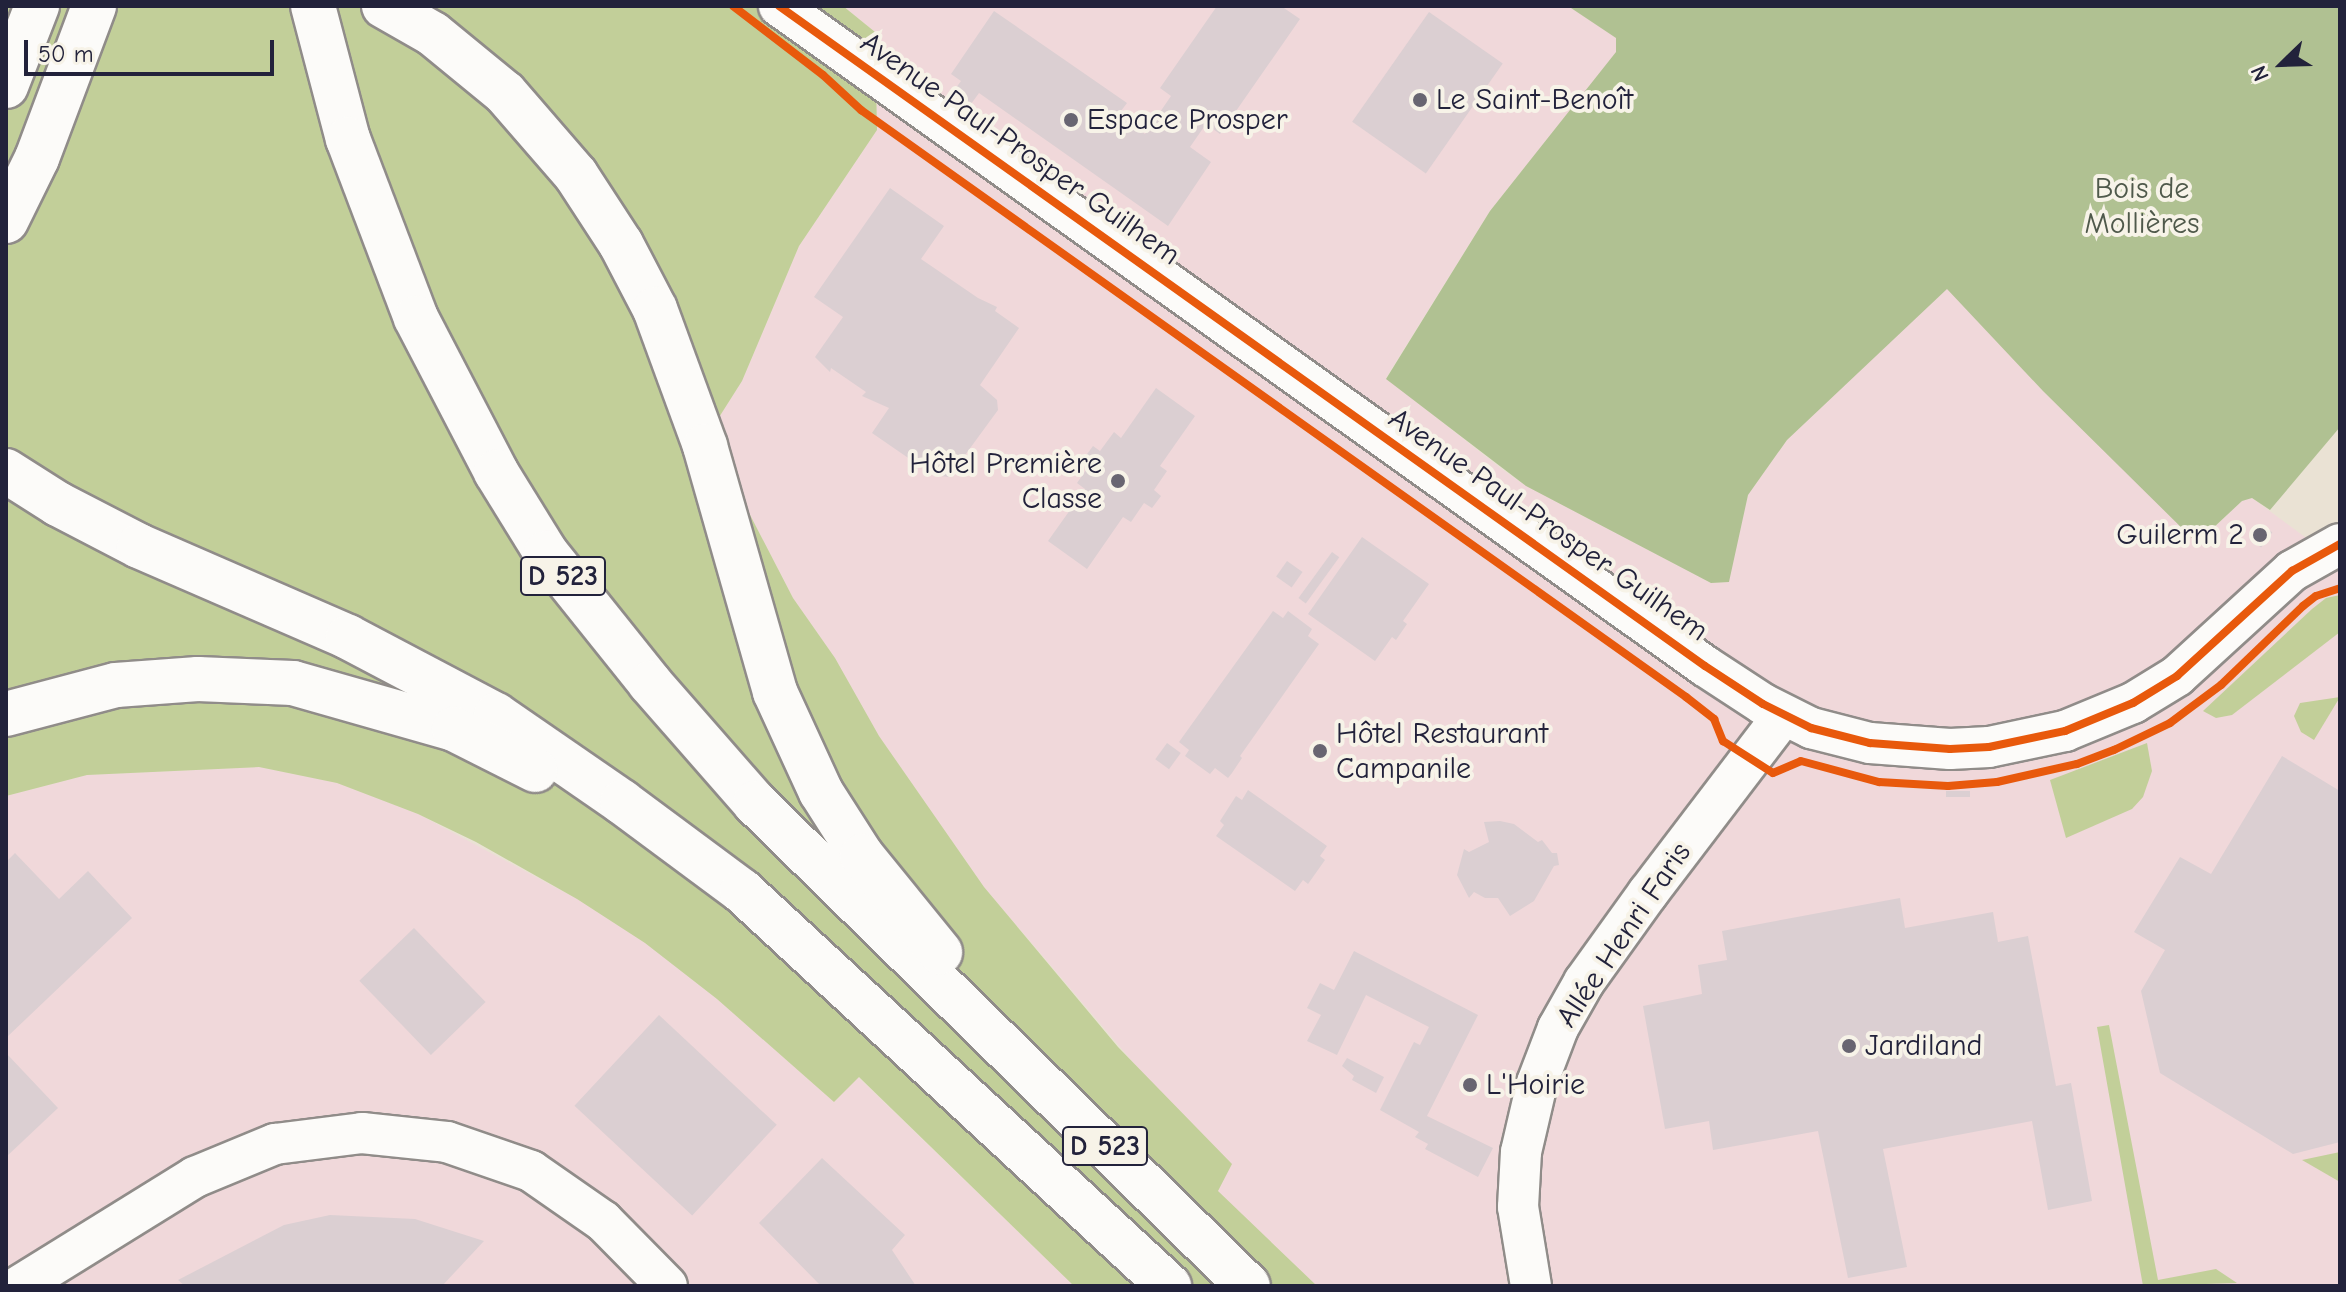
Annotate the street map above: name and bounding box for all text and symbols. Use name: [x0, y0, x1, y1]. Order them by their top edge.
scale bar: [28, 24, 278, 74]
north arrow: [2242, 24, 2322, 104]
street label: Avenue Paul-Prosper Guilhem: [853, 25, 1187, 273]
text: 50 m: [38, 40, 94, 68]
text: N: [2245, 62, 2275, 85]
place label: Le Saint-Benoît: [1436, 82, 1633, 118]
marker: Le Saint-Benoît: [1411, 91, 1429, 109]
place label: Espace Prosper: [1087, 102, 1288, 138]
marker: Espace Prosper: [1062, 111, 1080, 129]
park label: Bois de Mollières: [2085, 171, 2199, 242]
street label: Avenue Paul-Prosper Guilhem: [1381, 401, 1715, 649]
place label: Hôtel Première Classe: [909, 446, 1102, 516]
marker: Hôtel Première Classe: [1109, 472, 1127, 490]
place label: Guilerm 2: [2116, 517, 2244, 553]
marker: Guilerm 2: [2251, 526, 2269, 544]
road number: D 523: [519, 552, 607, 600]
place label: Hôtel Restaurant Campanile: [1336, 716, 1548, 786]
marker: Hôtel Restaurant Campanile: [1311, 742, 1329, 760]
street label: Allée Henri Faris: [1549, 836, 1699, 1034]
place label: Jardiland: [1865, 1028, 1982, 1064]
marker: Jardiland: [1840, 1037, 1858, 1055]
place label: L'Hoirie: [1486, 1067, 1585, 1103]
marker: L'Hoirie: [1461, 1076, 1479, 1094]
road number: D 523: [1061, 1122, 1149, 1170]

